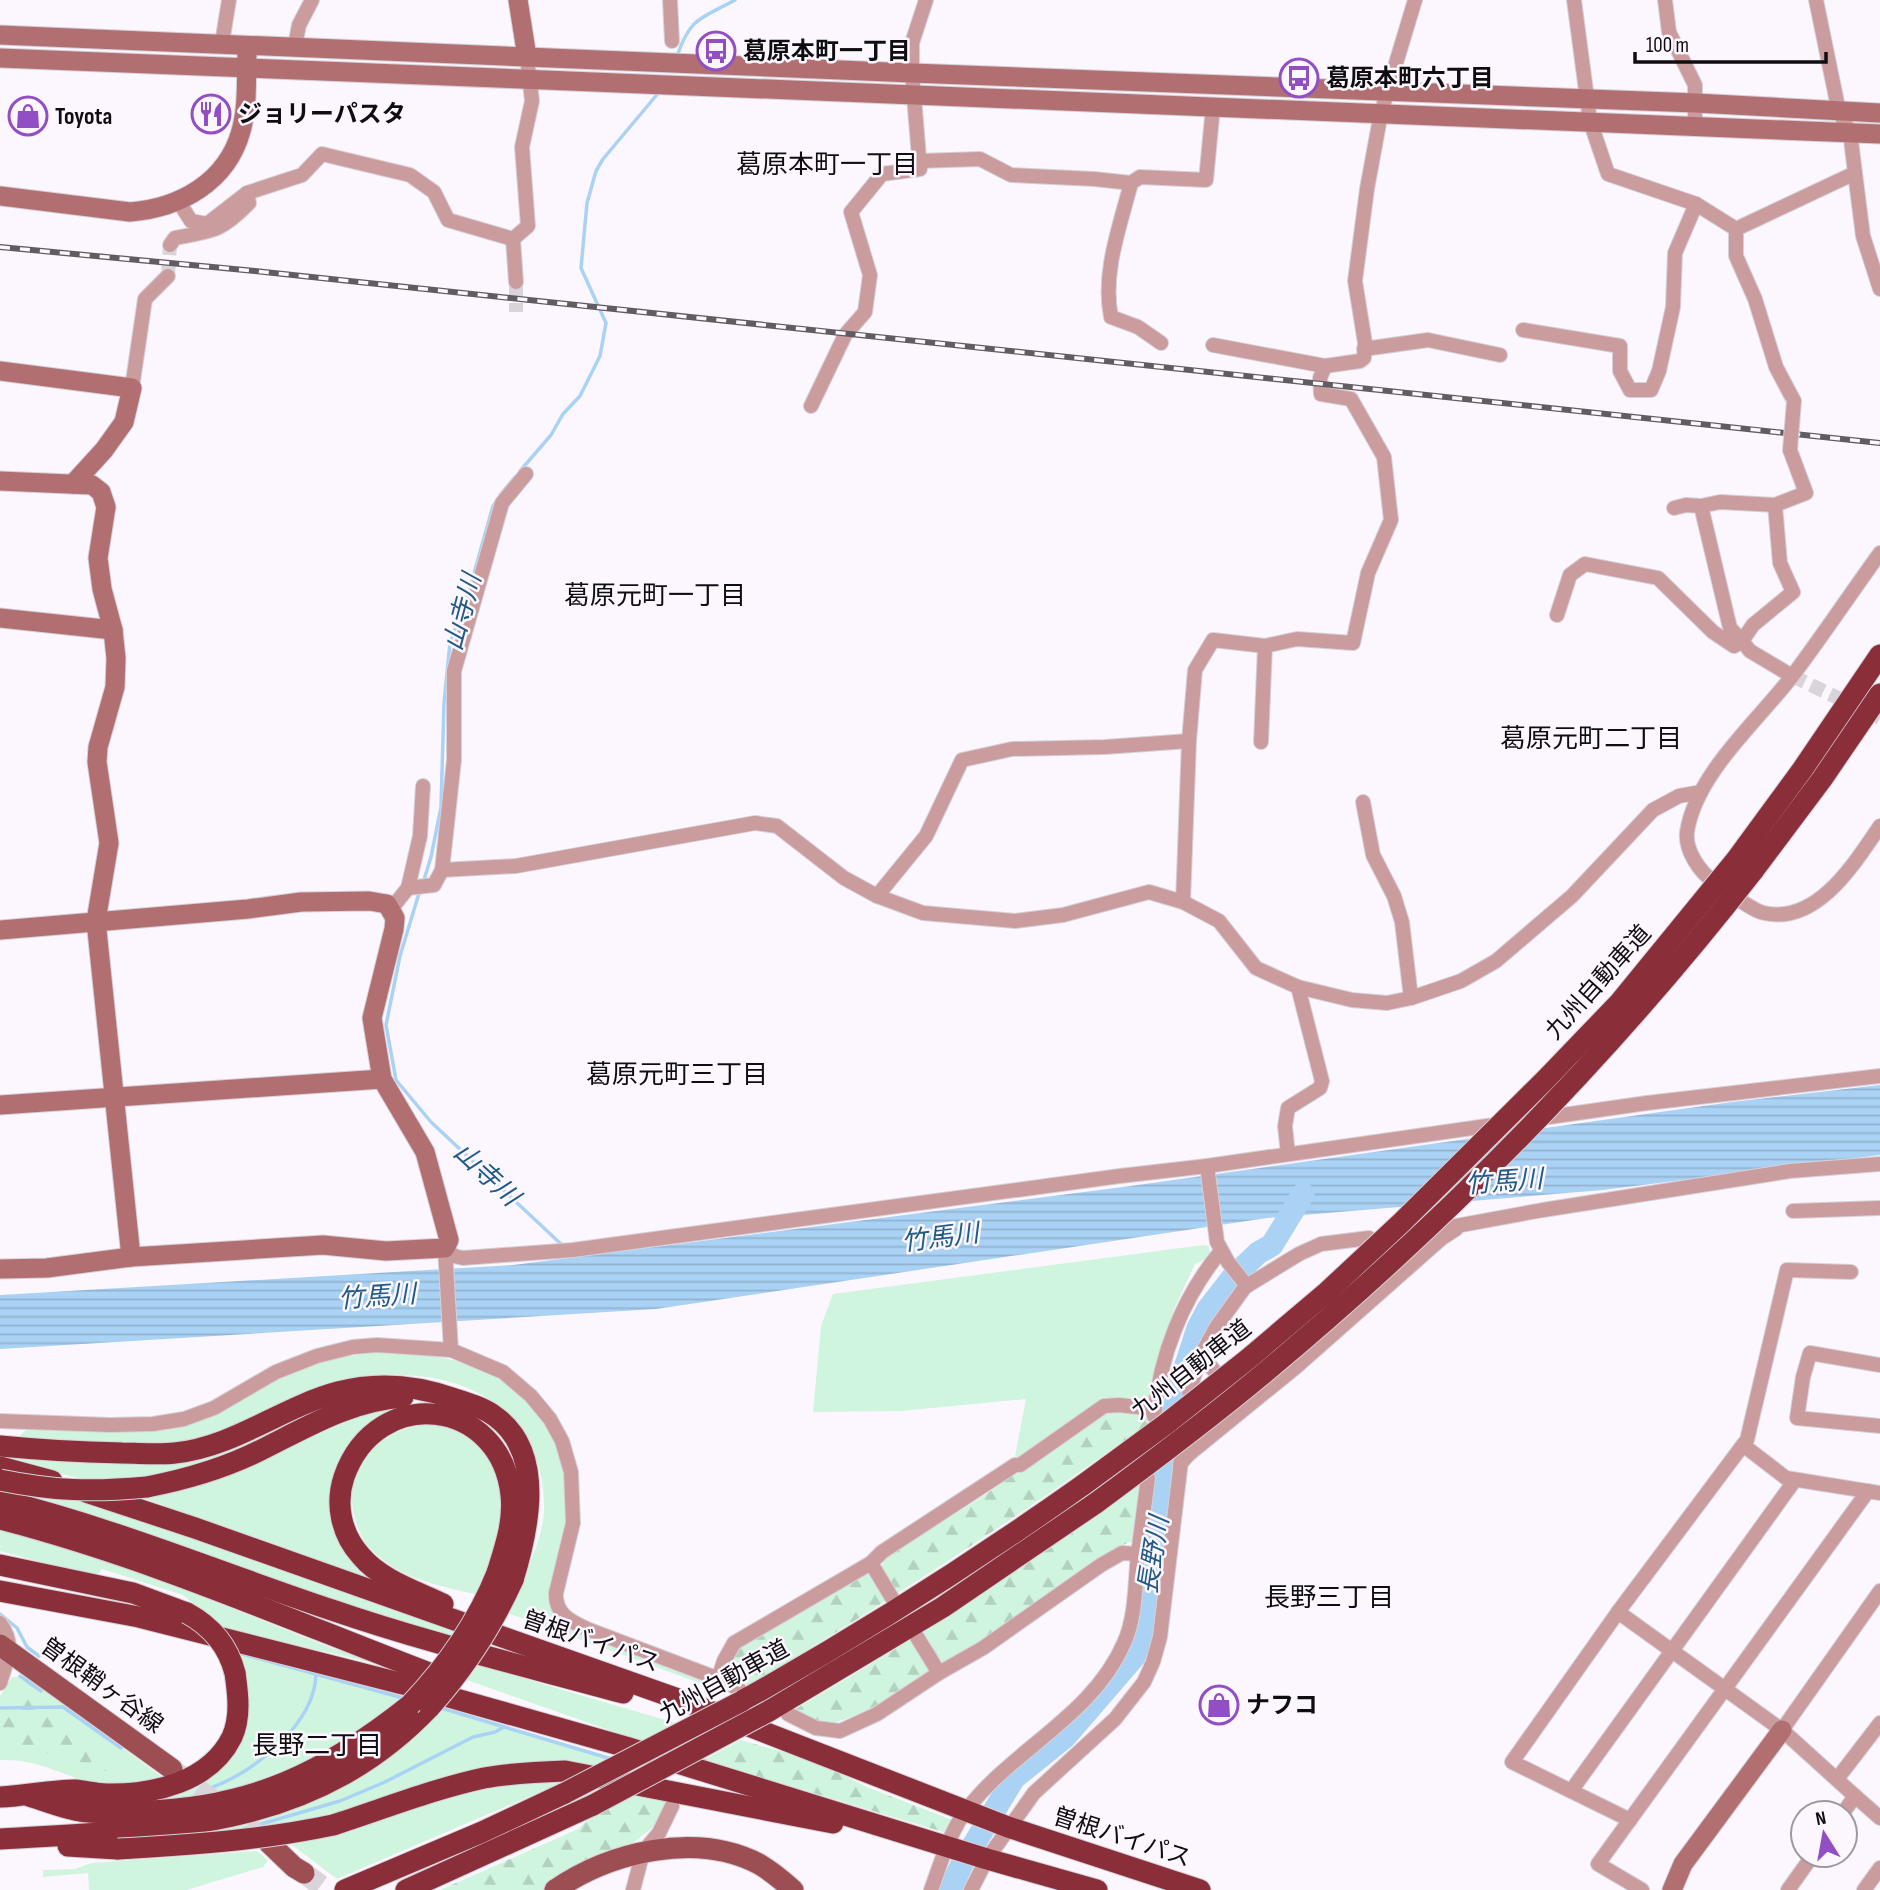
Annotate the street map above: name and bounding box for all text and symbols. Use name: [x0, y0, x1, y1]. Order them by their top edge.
scale bar: [1635, 21, 1826, 65]
bus stop icon: 葛原本町一丁目: [695, 30, 737, 72]
text: 100 m: [1646, 33, 1689, 58]
place label: 葛原本町一丁目: [743, 37, 911, 66]
bus stop icon: 葛原本町六丁目: [1278, 57, 1320, 99]
place label: 葛原本町六丁目: [1326, 64, 1494, 93]
restaurant icon: ジョリーパスタ: [190, 93, 232, 135]
shop icon: Toyota: [7, 95, 49, 137]
place label: ジョリーパスタ: [238, 100, 406, 129]
place label: Toyota: [55, 102, 112, 131]
district label: 葛原本町一丁目: [736, 150, 918, 181]
water label: 山寺川: [438, 568, 489, 654]
district label: 葛原元町一丁目: [564, 581, 746, 612]
district label: 葛原元町二丁目: [1500, 724, 1682, 755]
street label: 九州自動車道: [1539, 919, 1657, 1046]
district label: 葛原元町三丁目: [586, 1060, 768, 1091]
water label: 山寺川: [447, 1137, 527, 1215]
water label: 竹馬川: [1464, 1164, 1547, 1201]
water label: 竹馬川: [900, 1218, 984, 1259]
water label: 竹馬川: [337, 1279, 420, 1316]
street label: 九州自動車道: [1126, 1314, 1257, 1425]
water label: 長野川: [1133, 1511, 1176, 1596]
district label: 長野三丁目: [1264, 1583, 1394, 1614]
street label: 曽根バイパス: [518, 1604, 663, 1679]
street label: 曽根鞘ヶ谷線: [35, 1631, 168, 1739]
street label: 九州自動車道: [654, 1634, 794, 1729]
shop icon: ナフコ: [1198, 1684, 1240, 1726]
place label: ナフコ: [1246, 1691, 1318, 1720]
district label: 長野二丁目: [252, 1731, 382, 1762]
north arrow: [1789, 1799, 1859, 1869]
street label: 曽根バイパス: [1049, 1802, 1195, 1873]
text: N: [1814, 1807, 1828, 1831]

